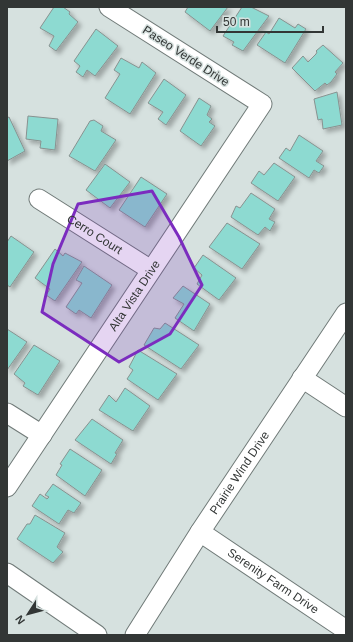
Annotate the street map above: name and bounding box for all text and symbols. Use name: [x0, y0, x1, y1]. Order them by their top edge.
scale bar: [217, 8, 323, 34]
text: 50 m: [223, 15, 250, 29]
street label: Paseo Verde Drive: [140, 23, 232, 89]
street label: Cerro Court: [64, 212, 126, 257]
street label: Alta Vista Drive: [106, 257, 163, 334]
street label: Prairie Wind Drive: [207, 428, 272, 517]
street label: Serenity Farm Drive: [225, 545, 322, 617]
north arrow: [8, 594, 48, 634]
text: N: [13, 613, 27, 627]

